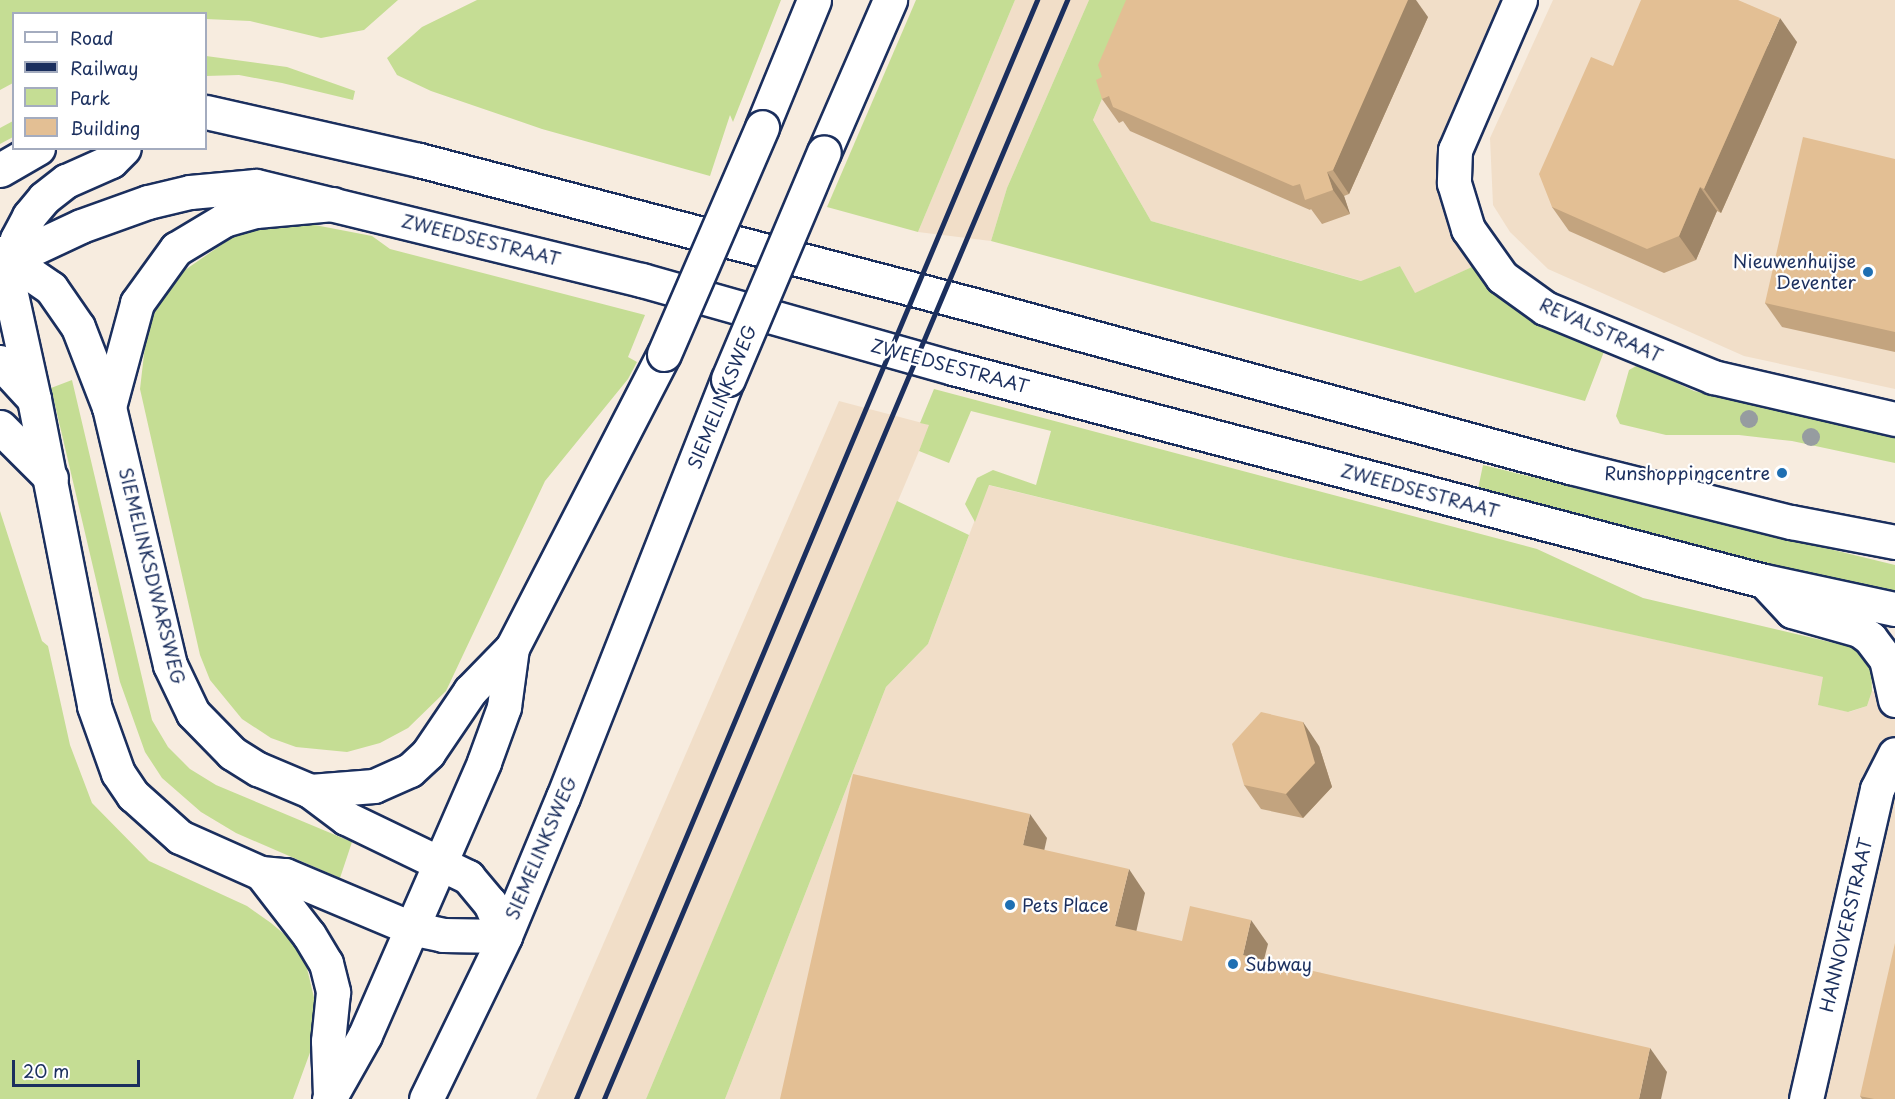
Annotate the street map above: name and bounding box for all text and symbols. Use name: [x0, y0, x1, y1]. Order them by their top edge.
legend: [12, 12, 207, 150]
text: Road: [70, 24, 114, 51]
text: Railway: [70, 54, 138, 81]
text: Park: [70, 84, 110, 111]
text: Building: [70, 114, 140, 141]
street label: ZWEEDSESTRAAT: [399, 210, 563, 270]
place label: Nieuwenhuijse Deventer: [1733, 251, 1856, 294]
marker: Nieuwenhuijse Deventer: [1861, 265, 1875, 279]
street label: REVALSTRAAT: [1536, 293, 1666, 367]
street label: SIEMELINKSWEG: [683, 322, 761, 472]
street label: ZWEEDSESTRAAT: [869, 335, 1031, 397]
street label: ZWEEDSESTRAAT: [1339, 460, 1501, 522]
place label: Runshoppingcentre: [1604, 462, 1770, 484]
street label: SIEMELINKSDWARSWEG: [115, 466, 189, 686]
marker: Runshoppingcentre: [1775, 466, 1789, 480]
street label: SIEMELINKSWEG: [501, 773, 581, 923]
street label: HANNOVERSTRAAT: [1815, 836, 1877, 1014]
place label: Pets Place: [1022, 894, 1110, 916]
marker: Pets Place: [1003, 898, 1017, 912]
place label: Subway: [1245, 953, 1312, 975]
marker: Subway: [1226, 957, 1240, 971]
scale bar: [15, 1048, 142, 1086]
text: 20 m: [23, 1057, 69, 1084]

